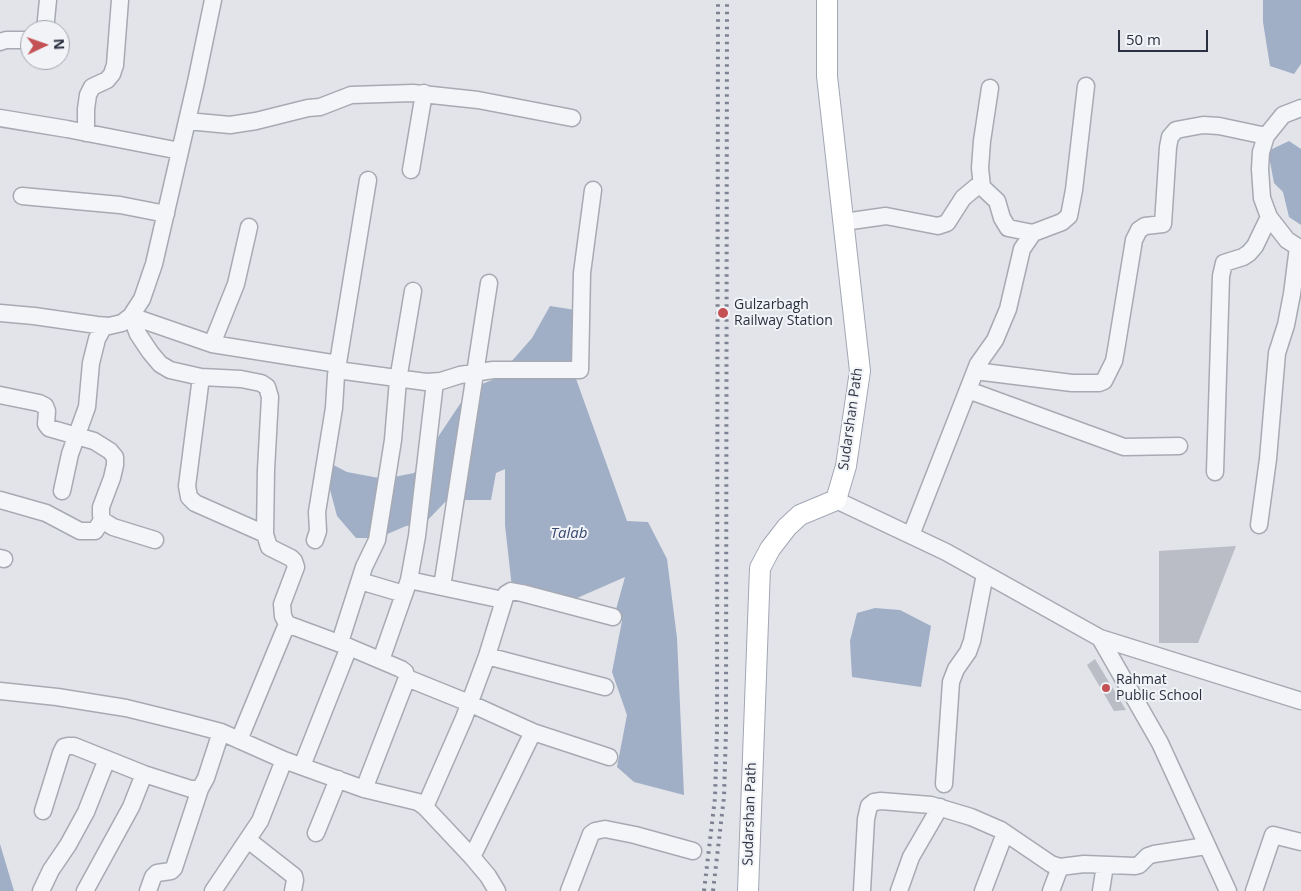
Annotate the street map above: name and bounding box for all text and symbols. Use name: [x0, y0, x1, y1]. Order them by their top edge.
north arrow: [20, 20, 70, 70]
scale bar: [1121, 20, 1211, 52]
text: 50 m: [1126, 29, 1161, 49]
text: N: [50, 38, 69, 50]
place label: Gulzarbagh Railway Station: [734, 297, 833, 330]
marker: Gulzarbagh Railway Station: [716, 306, 730, 320]
street label: Sudarshan Path: [835, 367, 867, 471]
water label: Talab: [551, 525, 587, 543]
place label: Rahmat Public School: [1116, 672, 1202, 704]
marker: Rahmat Public School: [1100, 682, 1112, 694]
street label: Sudarshan Path: [740, 762, 760, 866]

